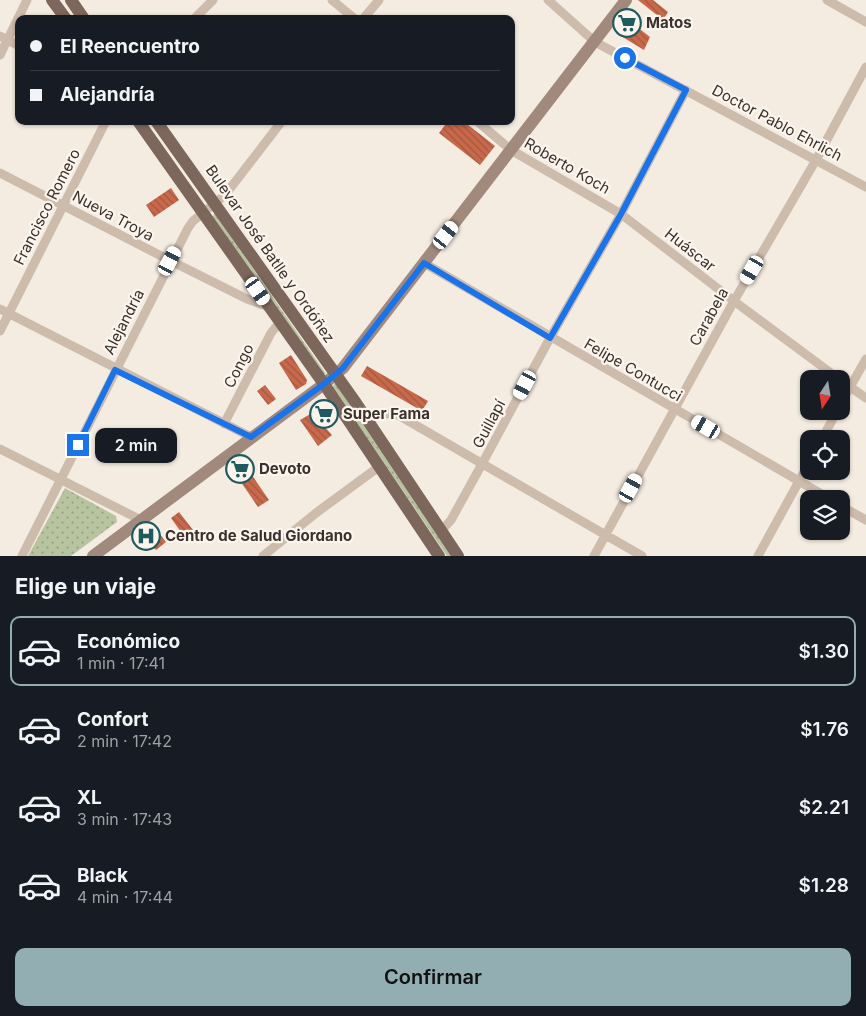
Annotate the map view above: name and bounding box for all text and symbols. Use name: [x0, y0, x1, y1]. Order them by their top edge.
supermarket icon: Matos: [612, 8, 642, 38]
place label: Matos: [646, 13, 692, 32]
text: El Reencuentro: [60, 35, 200, 58]
route start: [614, 47, 636, 69]
street label: Doctor Pablo Ehrlich: [709, 80, 845, 165]
text: Alejandría: [60, 83, 155, 106]
street label: Roberto Koch: [521, 133, 614, 198]
street label: Francisco Romero: [9, 145, 84, 268]
street label: Bulevar José Batlle y Ordóñez: [202, 161, 339, 346]
street label: Nueva Troya: [69, 186, 157, 245]
car: [430, 219, 461, 251]
street label: Huáscar: [661, 224, 720, 276]
car: [156, 244, 183, 278]
car: [738, 253, 765, 287]
car: [243, 274, 272, 308]
street label: Carabela: [685, 284, 732, 349]
street label: Alejandría: [99, 286, 148, 358]
street label: Felipe Contucci: [581, 334, 686, 405]
street label: Congo: [219, 341, 258, 391]
car: [511, 368, 538, 402]
north arrow: [800, 370, 850, 420]
map controls: [800, 370, 850, 540]
street label: Guillapí: [468, 396, 509, 451]
supermarket icon: Super Fama: [309, 399, 339, 429]
place label: Super Fama: [343, 404, 430, 423]
car: [689, 413, 722, 441]
callout: 2 min: [96, 428, 178, 462]
button: locate: [800, 430, 850, 480]
route end: [67, 434, 89, 456]
text: 2 min: [115, 435, 157, 455]
supermarket icon: Devoto: [225, 454, 255, 484]
place label: Devoto: [259, 459, 311, 478]
car: [617, 471, 644, 505]
button: layers: [800, 490, 850, 540]
hospital icon: Centro de Salud Giordano: [131, 521, 161, 551]
place label: Centro de Salud Giordano: [165, 526, 352, 545]
text: Elige un viaje: [15, 573, 156, 599]
icon: car: [17, 629, 62, 674]
text: Económico: [77, 630, 180, 653]
text: $1.30: [798, 640, 849, 663]
text: 1 min · 17:41: [77, 653, 165, 673]
icon: car: [17, 707, 62, 752]
text: Confort: [77, 708, 148, 731]
text: $1.76: [800, 718, 849, 741]
text: 2 min · 17:42: [77, 731, 172, 751]
icon: car: [17, 785, 62, 830]
text: XL: [77, 786, 102, 809]
text: $2.21: [799, 796, 849, 819]
text: 3 min · 17:43: [77, 809, 172, 829]
icon: car: [17, 863, 62, 908]
text: Black: [77, 864, 128, 887]
text: $1.28: [799, 874, 849, 897]
text: 4 min · 17:44: [77, 887, 173, 907]
button: Confirmar: [15, 948, 851, 1006]

